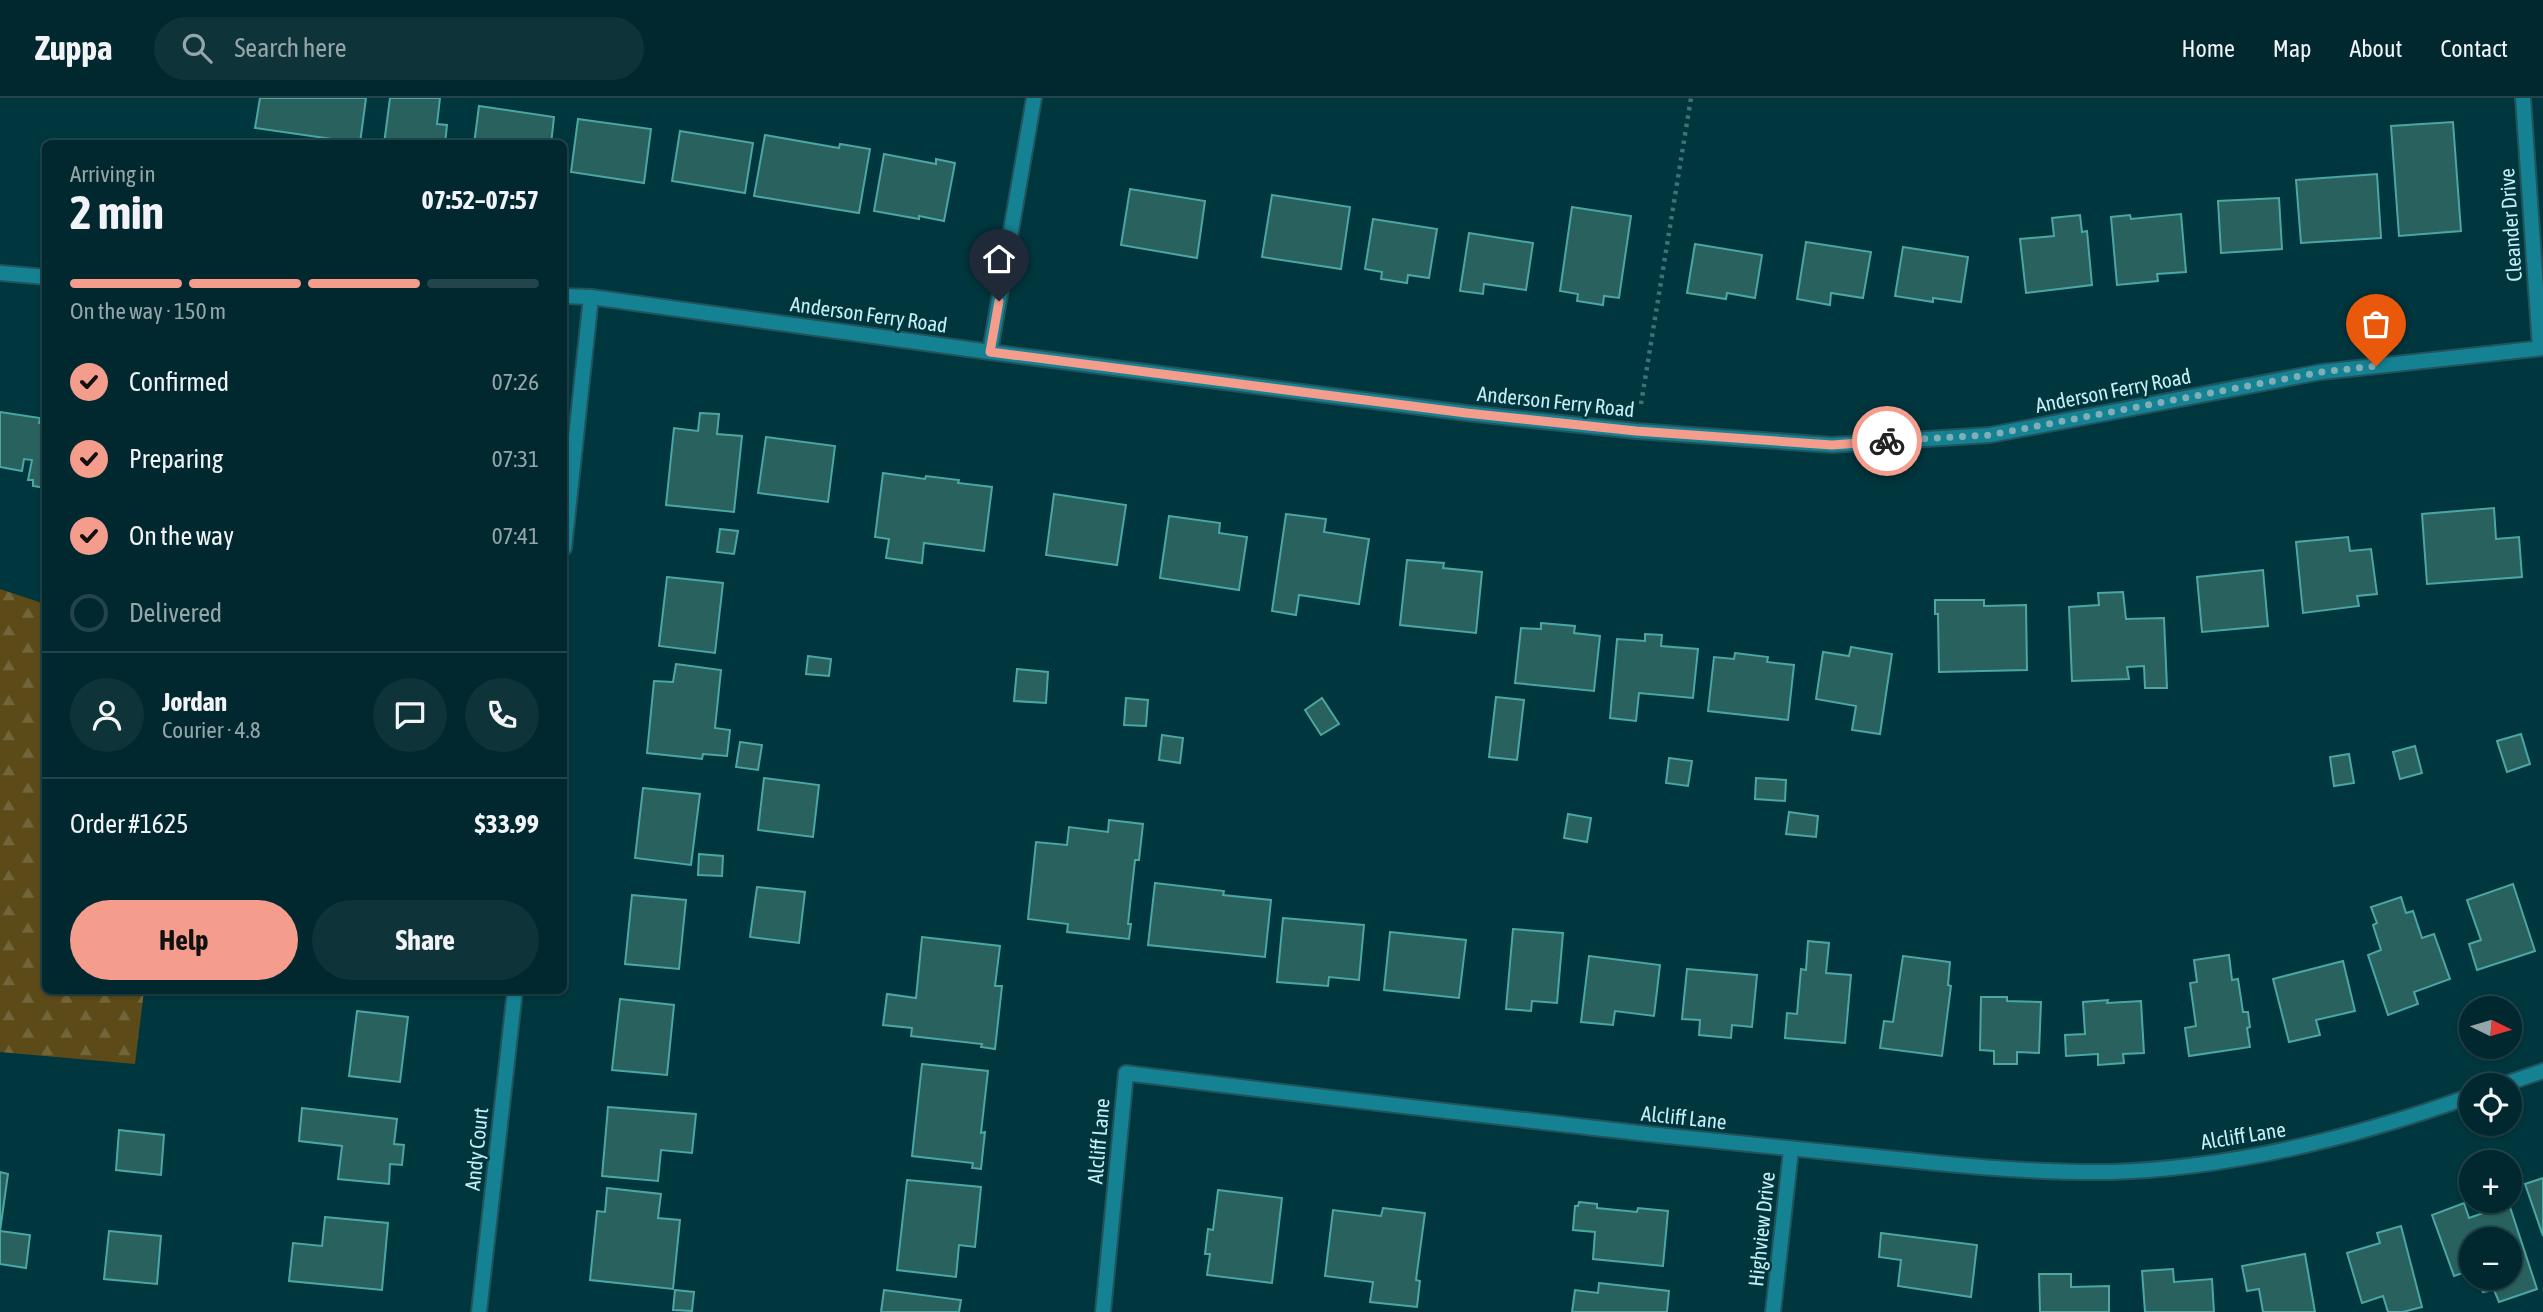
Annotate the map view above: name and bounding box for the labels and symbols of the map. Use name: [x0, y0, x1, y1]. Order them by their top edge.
street label: Cleander Drive: [2494, 167, 2526, 283]
pin: [969, 229, 1029, 301]
street label: Anderson Ferry Road: [789, 291, 949, 337]
pin: [2346, 294, 2406, 366]
street label: Anderson Ferry Road: [2033, 363, 2193, 417]
street label: Anderson Ferry Road: [1476, 381, 1636, 421]
courier: [1852, 406, 1922, 476]
north arrow: [2459, 996, 2522, 1059]
street label: Alcliff Lane: [1082, 1097, 1114, 1185]
street label: Alcliff Lane: [1640, 1101, 1728, 1133]
street label: Andy Court: [460, 1106, 492, 1192]
street label: Alcliff Lane: [2199, 1116, 2287, 1154]
street label: Highview Drive: [1743, 1170, 1779, 1288]

